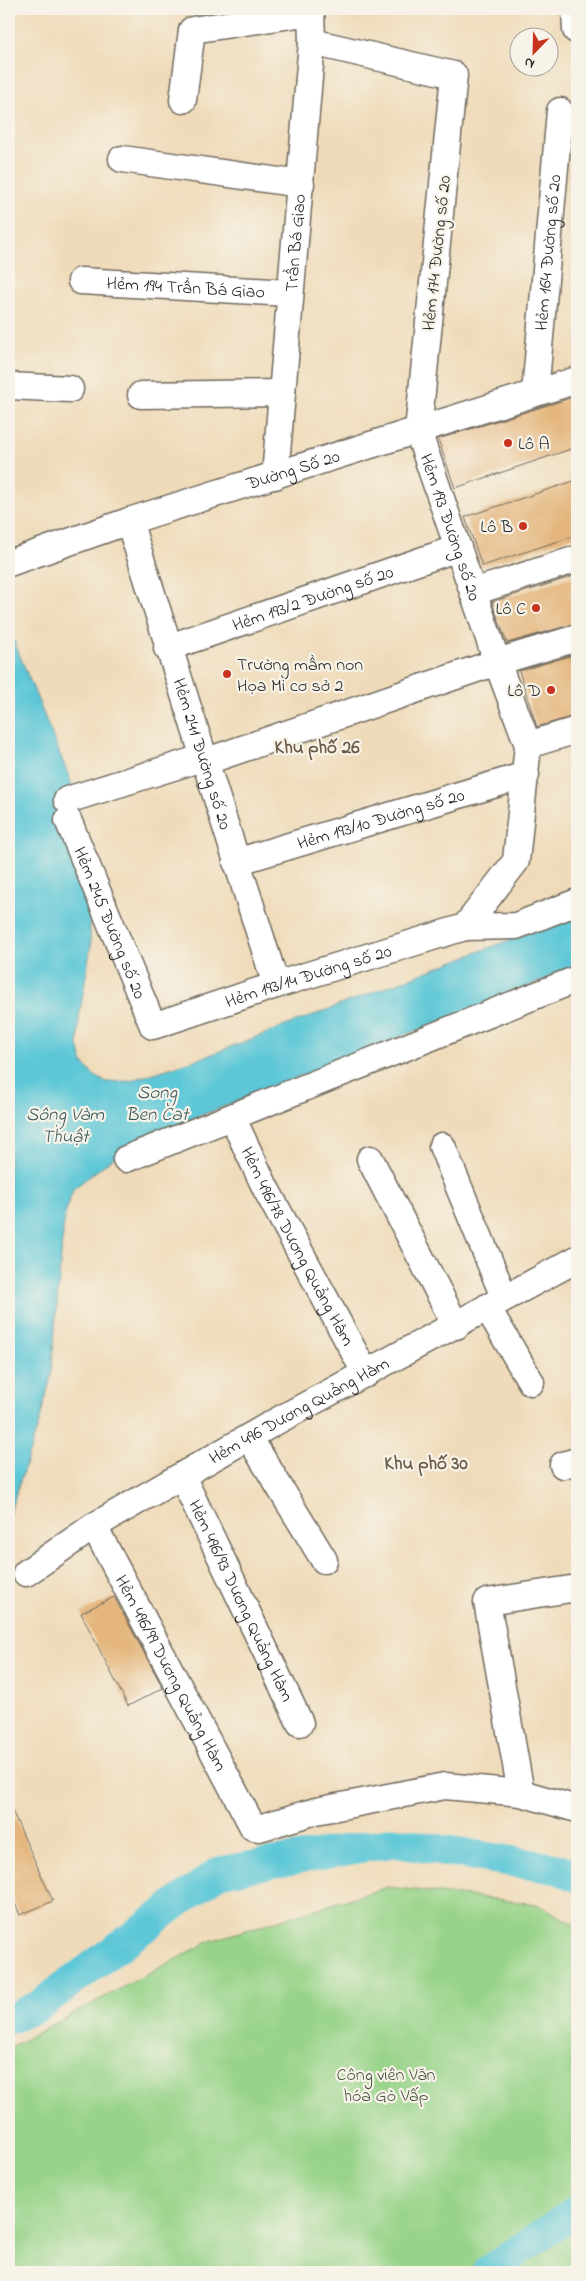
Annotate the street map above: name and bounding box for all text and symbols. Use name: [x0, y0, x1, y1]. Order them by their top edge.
north arrow: [508, 28, 558, 78]
text: N: [521, 51, 538, 74]
street label: Hẻm 164 Đường số 20: [530, 173, 569, 332]
street label: Hẻm 174 Đường số 20: [417, 174, 460, 332]
street label: Trần Bá Giao: [280, 193, 314, 293]
street label: Hẻm 194 Trần Bá Giao: [106, 272, 266, 307]
place label: Lô A: [518, 432, 550, 458]
marker: Lô A: [502, 437, 514, 449]
street label: Đường Số 20: [243, 444, 344, 498]
street label: Hẻm 193 Đường số 20: [412, 450, 486, 605]
place label: Lô B: [480, 515, 513, 541]
marker: Lô B: [517, 520, 529, 532]
street label: Hẻm 193/2 Đường số 20: [229, 560, 398, 640]
place label: Lô C: [496, 597, 526, 623]
marker: Lô C: [530, 602, 542, 614]
place label: Trường mầm non Họa Mi cơ sở 2: [237, 653, 363, 700]
marker: Trường mầm non Họa Mi cơ sở 2: [221, 668, 233, 680]
street label: Hẻm 241 Đường số 20: [165, 675, 237, 834]
place label: Lô D: [507, 679, 541, 705]
marker: Lô D: [545, 684, 557, 696]
district label: Khu phố 26: [274, 735, 360, 762]
street label: Hẻm 193/10 Đường số 20: [294, 783, 468, 858]
street label: Hẻm 245 Đường số 20: [66, 843, 152, 1004]
street label: Hẻm 193/14 Đường số 20: [222, 939, 395, 1016]
water label: Song Ben Cat: [126, 1080, 190, 1129]
water label: Sông Vàm Thuật: [26, 1102, 104, 1151]
street label: Hẻm 496/78 Dương Quảng Hàm: [233, 1143, 360, 1351]
street label: Hẻm 496 Dương Quảng Hàm: [205, 1352, 395, 1472]
district label: Khu phố 30: [384, 1451, 468, 1478]
street label: Hẻm 496/93 Dương Quảng Hàm: [180, 1496, 299, 1707]
street label: Hẻm 496/99 Dương Quảng Hàm: [107, 1571, 232, 1777]
park label: Công viên Văn hóa Gò Vấp: [337, 2063, 436, 2110]

